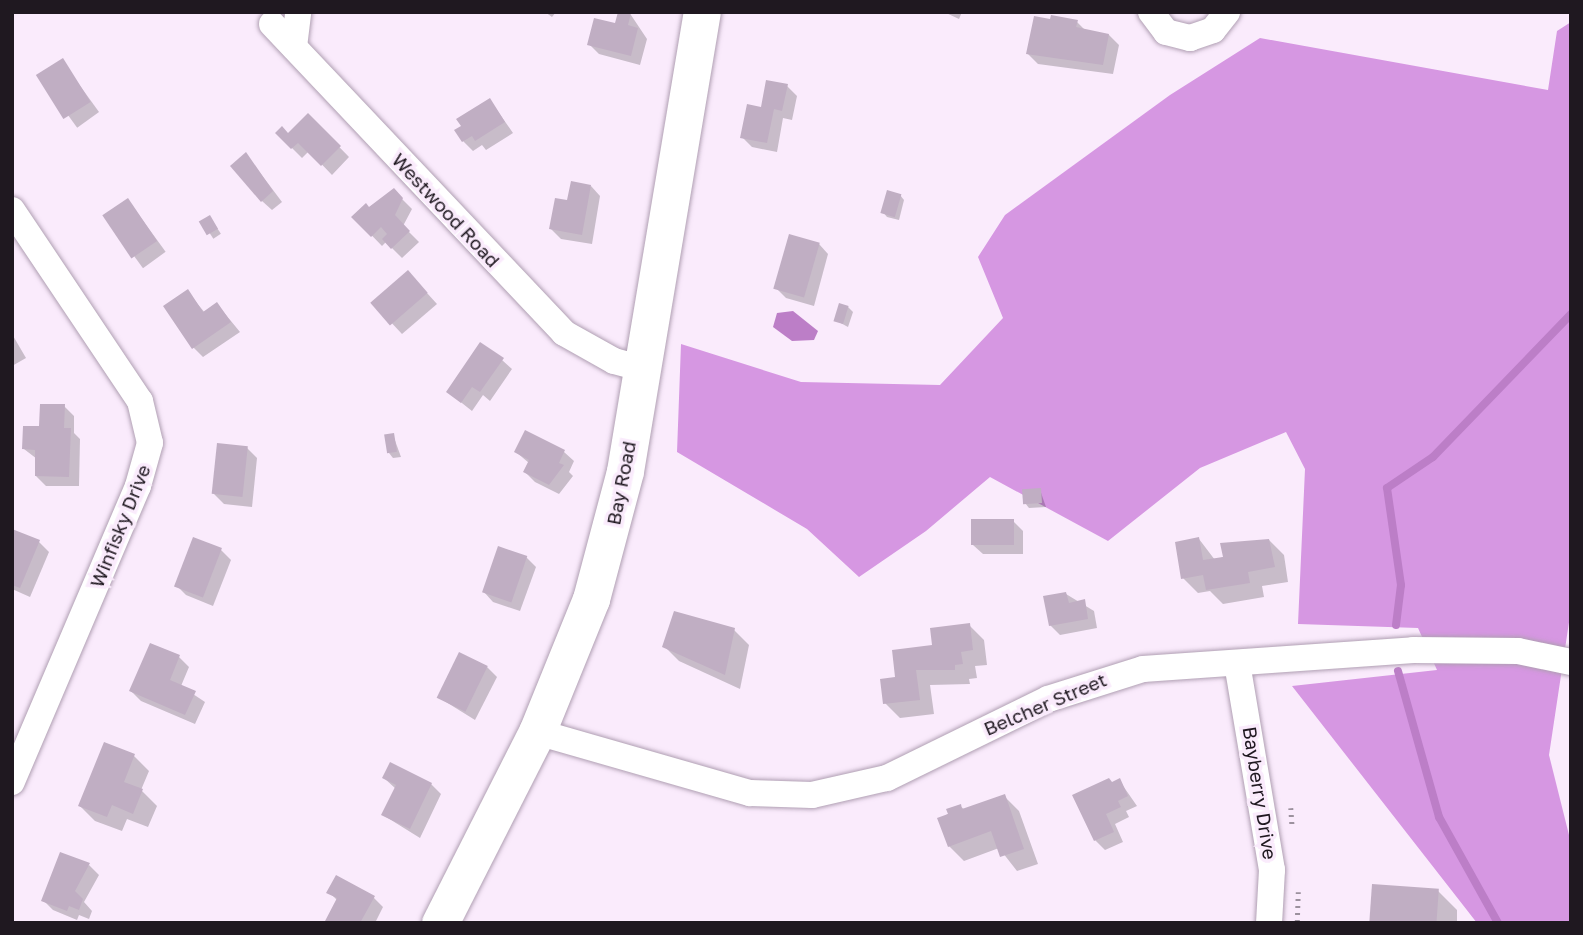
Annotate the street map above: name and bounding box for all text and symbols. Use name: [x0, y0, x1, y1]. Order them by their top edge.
street label: Westwood Road: [387, 148, 505, 272]
street label: Bay Road: [602, 439, 640, 527]
street label: Winfisky Drive: [85, 461, 155, 591]
street label: Belcher Street: [980, 668, 1110, 740]
street label: Bayberry Drive: [1238, 725, 1282, 861]

